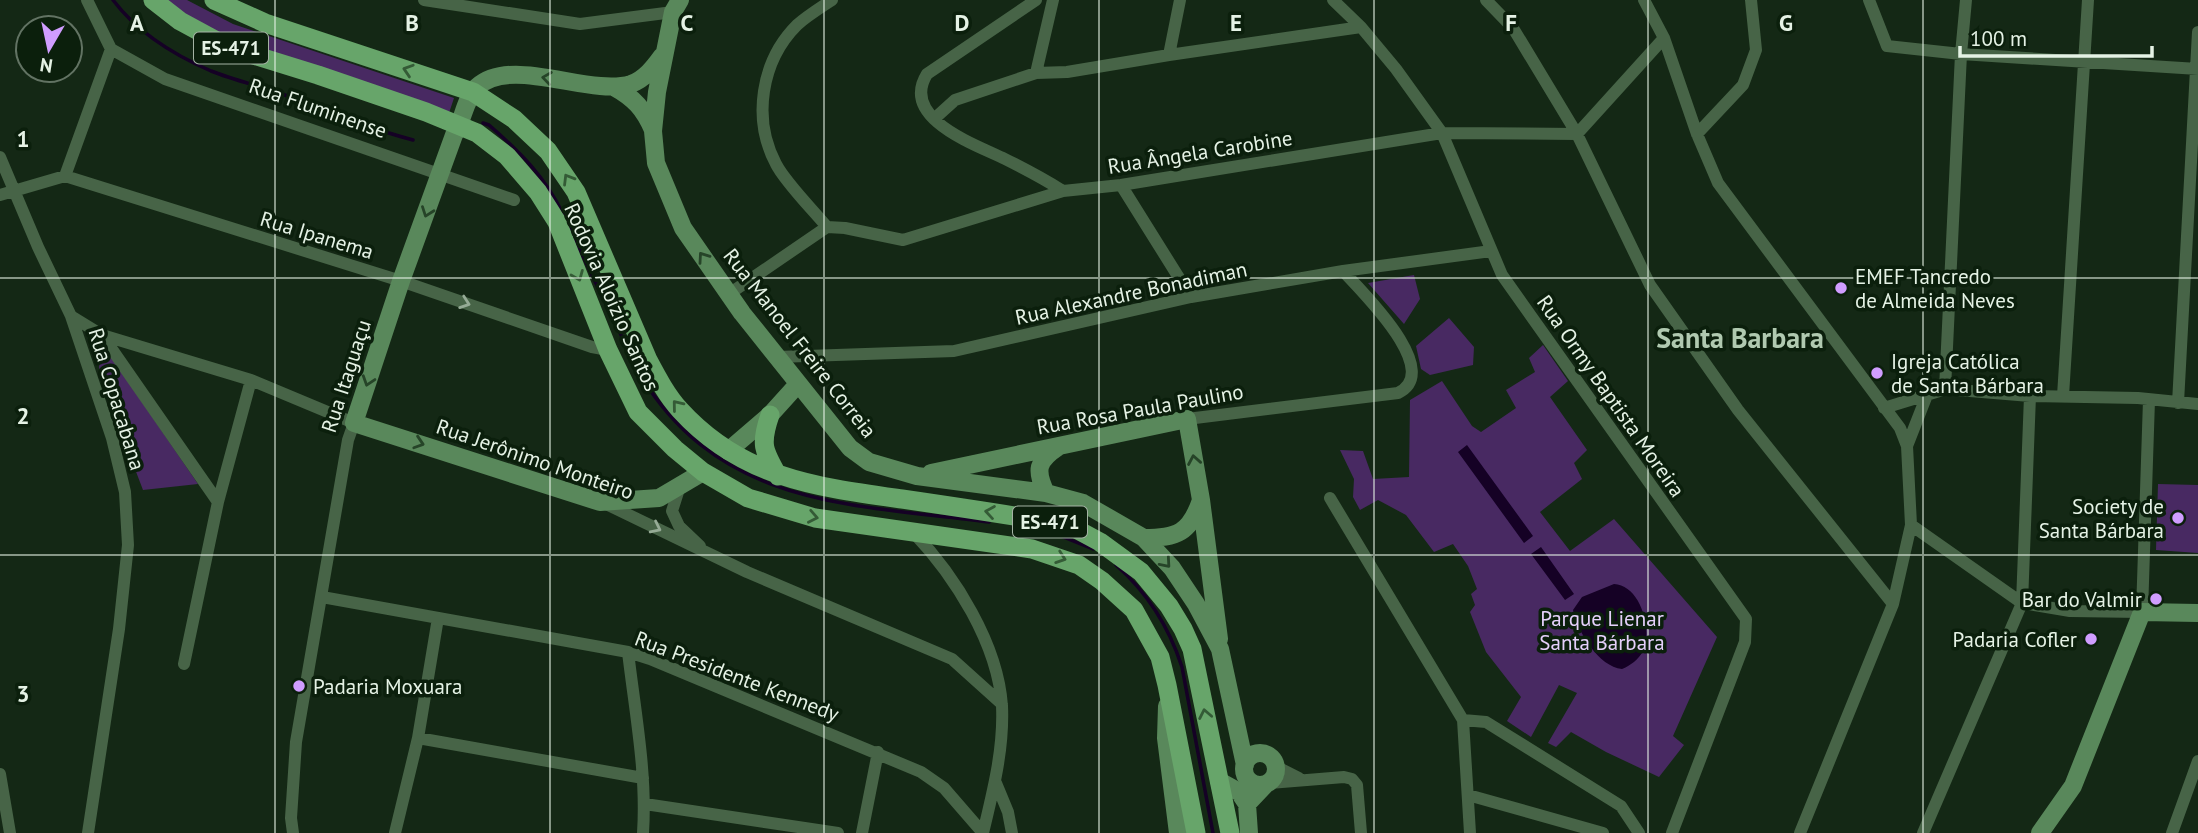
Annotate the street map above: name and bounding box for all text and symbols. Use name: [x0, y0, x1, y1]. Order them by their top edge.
text: A: [130, 8, 144, 37]
text: B: [405, 8, 419, 37]
text: C: [681, 8, 694, 37]
text: D: [955, 8, 969, 37]
text: E: [1230, 8, 1242, 37]
text: F: [1505, 8, 1517, 37]
text: G: [1779, 8, 1793, 37]
north arrow: [14, 14, 84, 84]
scale bar: [1960, 14, 2152, 58]
text: 100 m: [1970, 25, 2027, 52]
road number: ES-471: [194, 32, 268, 64]
text: N: [38, 53, 54, 79]
one-way arrow: [403, 63, 415, 78]
one-way arrow: [541, 71, 553, 86]
street label: Rua Fluminense: [246, 72, 390, 144]
text: 1: [16, 124, 30, 153]
street label: Rua Ângela Carobine: [1106, 124, 1294, 180]
one-way arrow: [563, 174, 576, 187]
street label: Rodovia Aloízio Santos: [558, 199, 666, 395]
street label: Rua Ipanema: [257, 205, 377, 265]
one-way arrow: [421, 205, 435, 217]
street label: Rua Manoel Freire Correia: [718, 243, 882, 443]
one-way arrow: [699, 252, 711, 265]
street label: Rua Alexandre Bonadiman: [1013, 255, 1249, 331]
place label: EMEF Tancredo de Almeida Neves: [1855, 263, 2015, 314]
one-way arrow: [570, 269, 584, 281]
marker: EMEF Tancredo de Almeida Neves: [1833, 280, 1849, 296]
street label: Rua Ormy Baptista Moreira: [1531, 290, 1691, 502]
one-way arrow: [459, 295, 471, 309]
street label: Rua Itaguaçu: [315, 316, 377, 436]
district label: Santa Barbara: [1656, 319, 1824, 356]
street label: Rua Copacabana: [83, 325, 151, 473]
place label: Igreja Católica de Santa Bárbara: [1891, 348, 2044, 399]
marker: Igreja Católica de Santa Bárbara: [1869, 365, 1885, 381]
one-way arrow: [362, 374, 376, 387]
street label: Rua Rosa Paula Paulino: [1035, 378, 1245, 440]
text: 2: [16, 401, 30, 430]
one-way arrow: [673, 401, 686, 413]
street label: Rua Jerônimo Monteiro: [433, 413, 637, 505]
one-way arrow: [413, 435, 425, 450]
one-way arrow: [1187, 454, 1202, 466]
place label: Society de Santa Bárbara: [2039, 493, 2164, 544]
one-way arrow: [984, 505, 996, 520]
road number: ES-471: [1013, 506, 1087, 538]
one-way arrow: [807, 509, 819, 524]
marker: Society de Santa Bárbara: [2170, 510, 2186, 526]
one-way arrow: [649, 520, 661, 534]
one-way arrow: [1055, 550, 1067, 564]
one-way arrow: [1158, 555, 1170, 568]
place label: Bar do Valmir: [2022, 586, 2142, 613]
marker: Bar do Valmir: [2148, 591, 2164, 607]
park label: Parque Lienar Santa Bárbara: [1539, 605, 1665, 656]
street label: Rua Presidente Kennedy: [631, 625, 843, 728]
place label: Padaria Cofler: [1953, 626, 2077, 653]
marker: Padaria Cofler: [2083, 631, 2099, 647]
place label: Padaria Moxuara: [313, 673, 462, 700]
marker: Padaria Moxuara: [291, 678, 307, 694]
text: 3: [16, 679, 30, 708]
one-way arrow: [1199, 708, 1214, 720]

